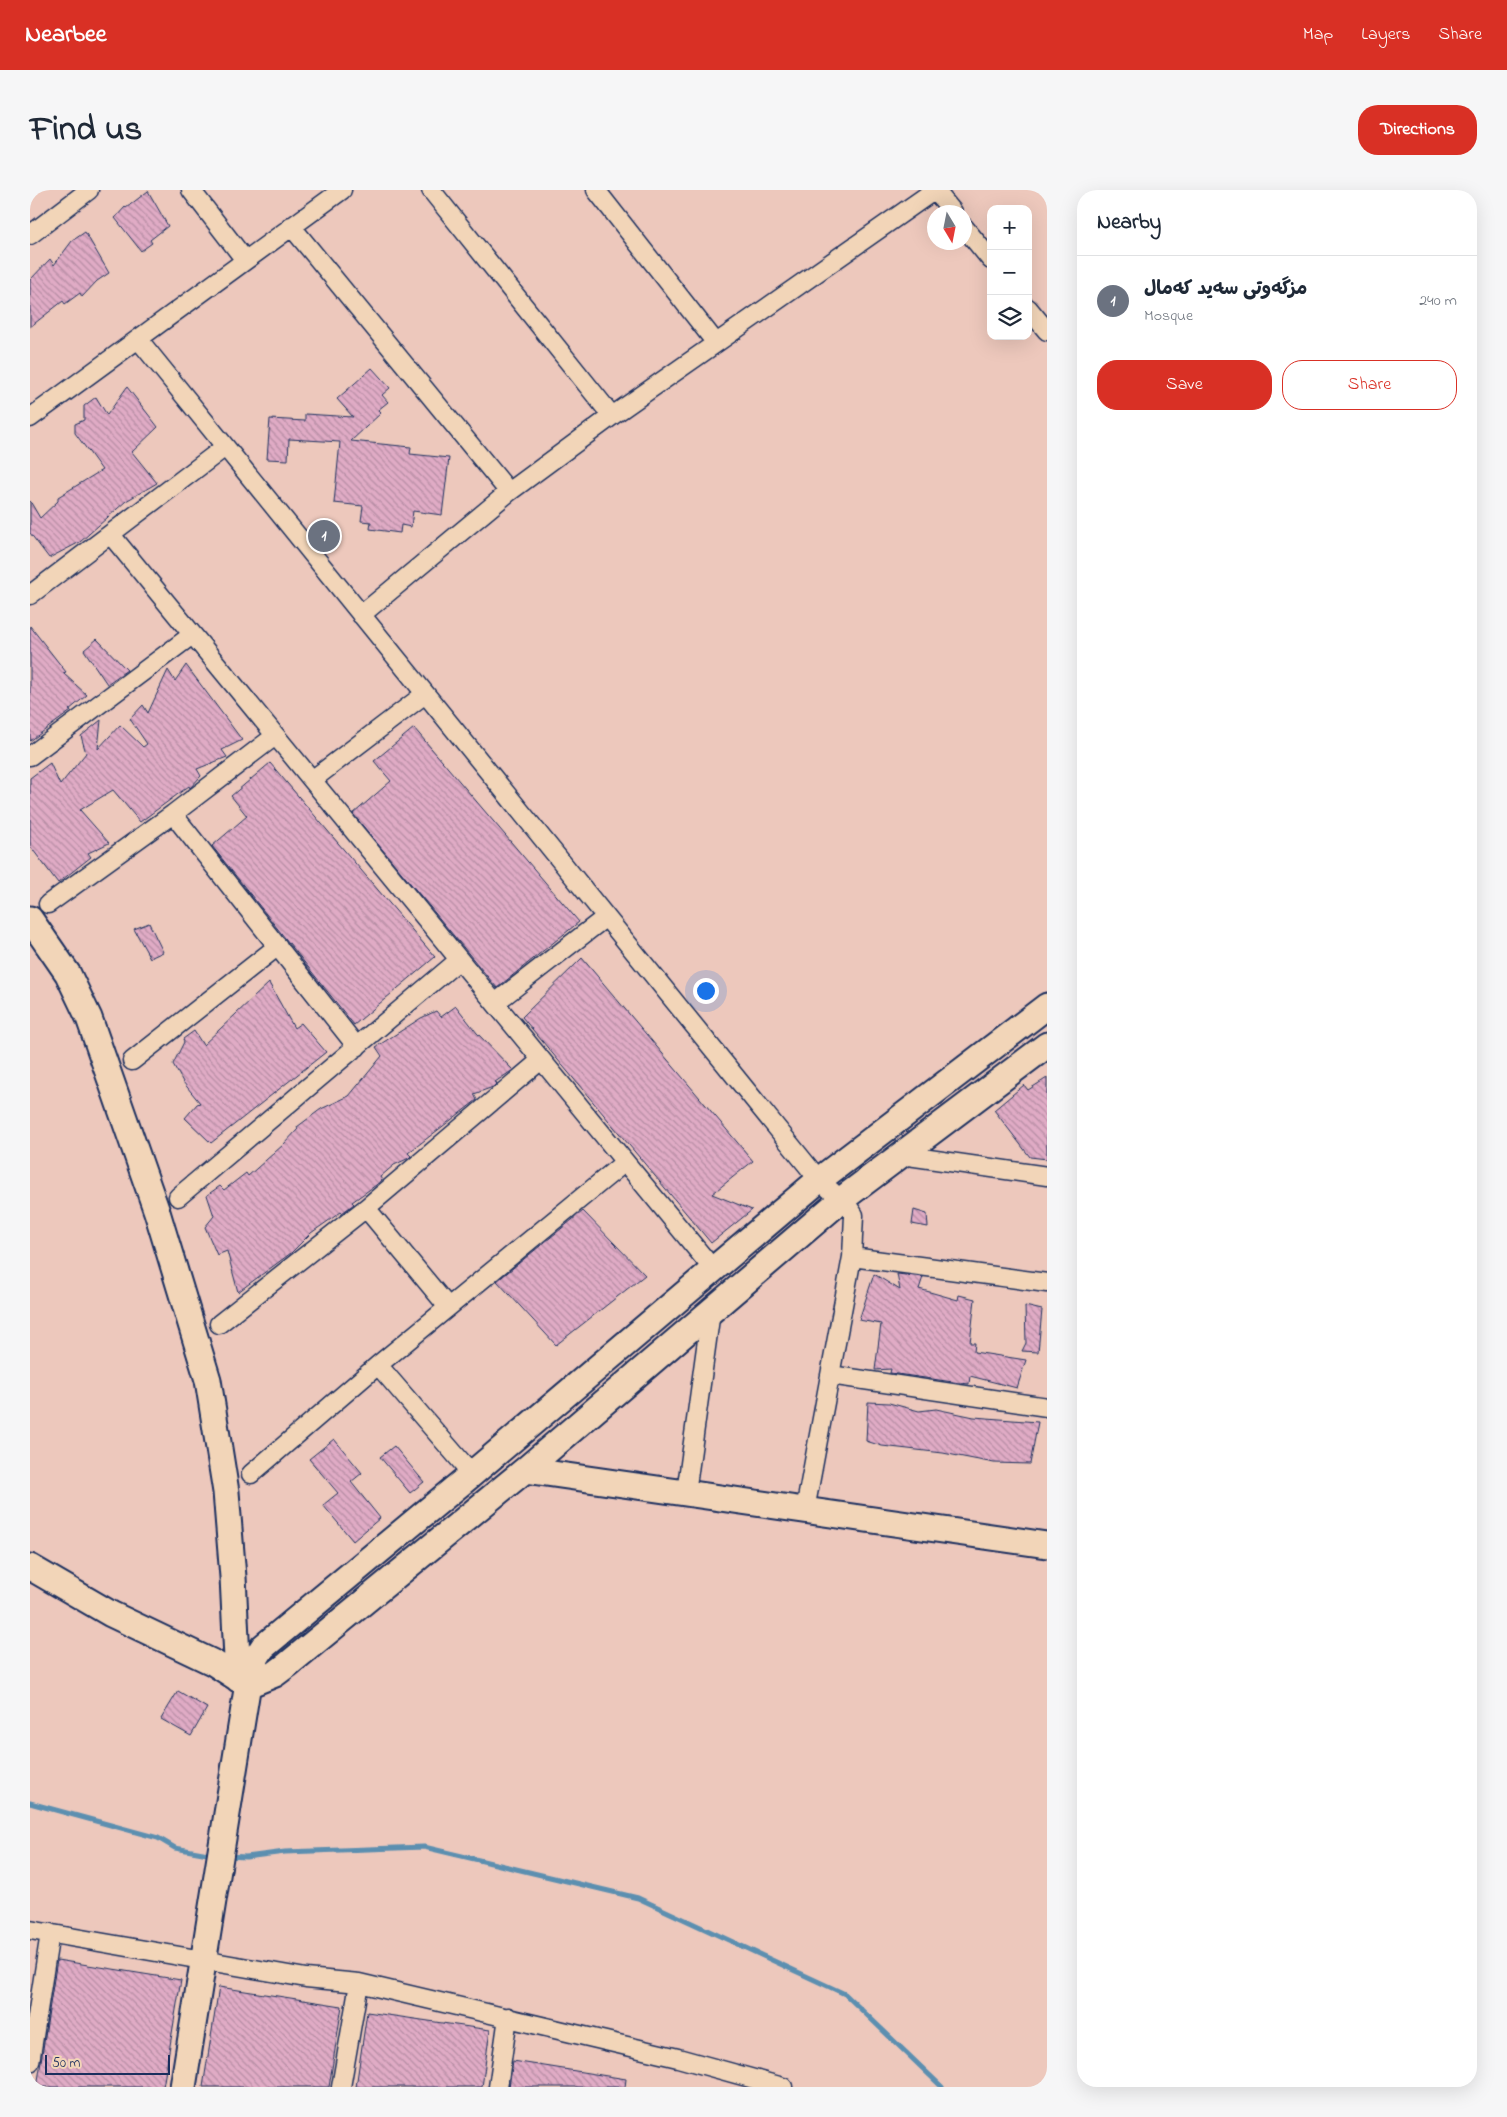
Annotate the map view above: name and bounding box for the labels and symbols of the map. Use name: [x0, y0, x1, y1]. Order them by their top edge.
north arrow: [927, 205, 972, 250]
pin: 1: [308, 517, 340, 555]
your location: [693, 978, 719, 1004]
scale bar: [45, 2052, 170, 2075]

